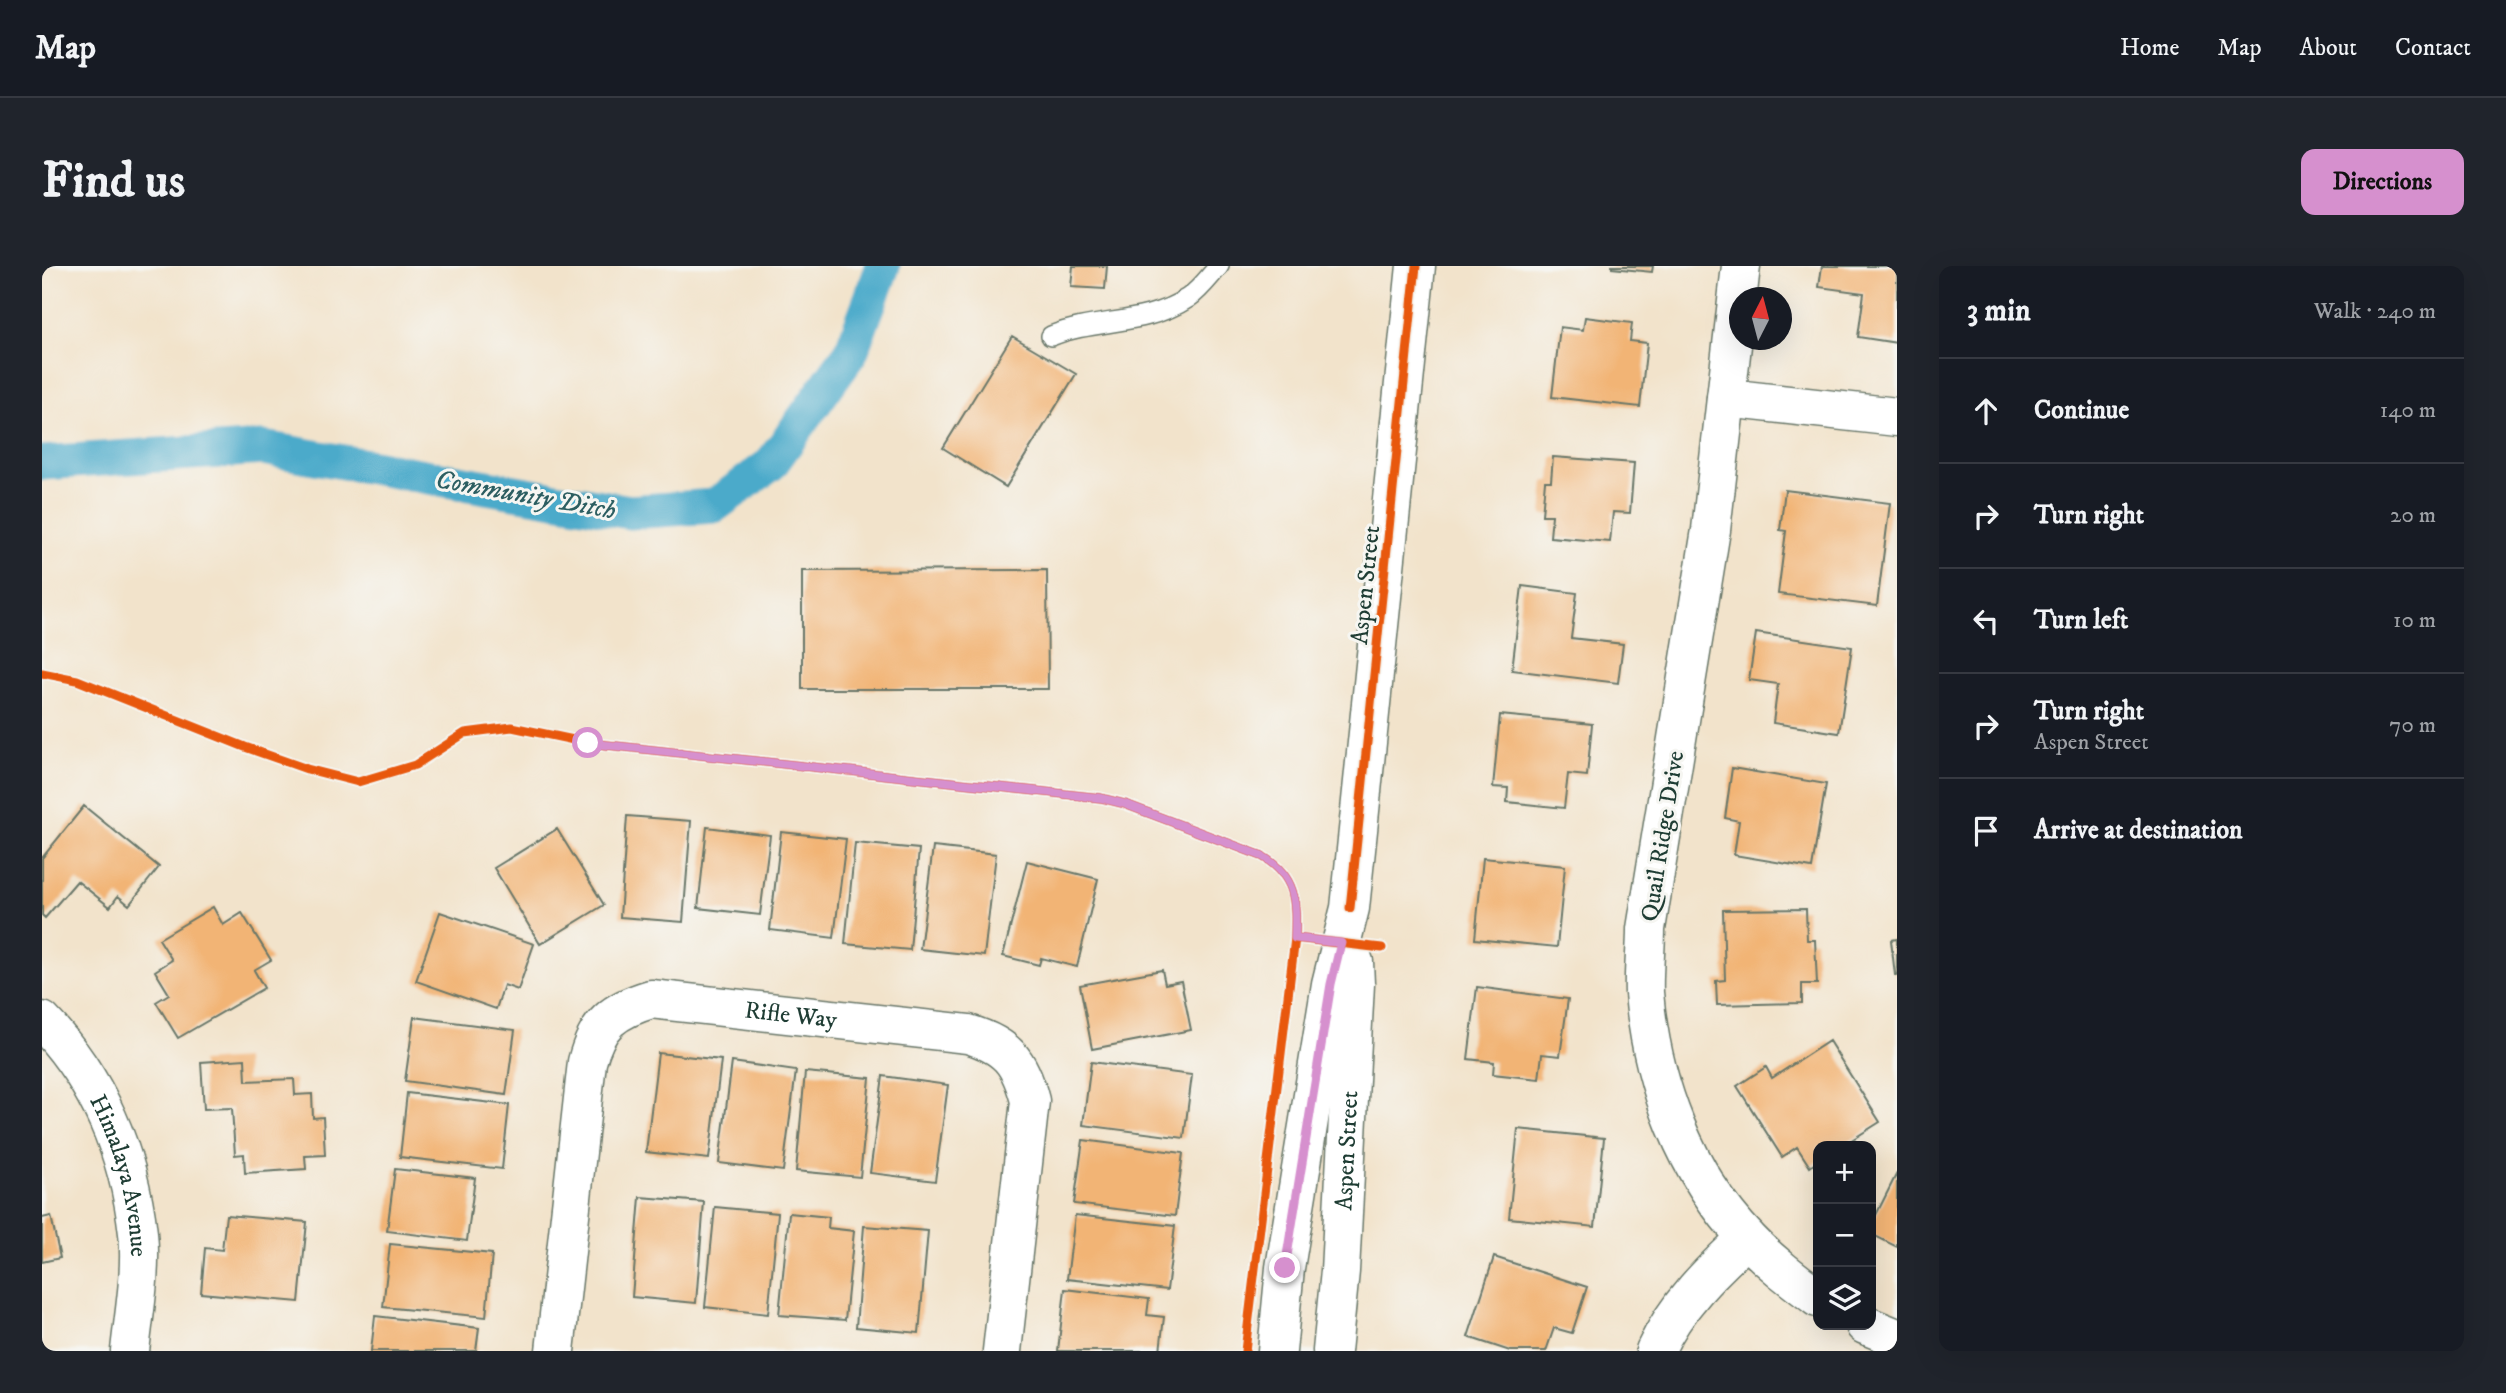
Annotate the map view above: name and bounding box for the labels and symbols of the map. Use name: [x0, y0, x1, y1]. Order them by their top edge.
north arrow: [1729, 287, 1792, 350]
water label: Community Ditch: [433, 463, 619, 528]
street label: Aspen Street: [1345, 524, 1387, 646]
route start: [572, 727, 603, 758]
street label: Quail Ridge Drive: [1635, 749, 1691, 924]
street label: Rifle Way: [743, 995, 839, 1036]
street label: Himalaya Avenue: [82, 1090, 153, 1257]
street label: Aspen Street: [1329, 1090, 1365, 1211]
route end: [1269, 1252, 1300, 1283]

